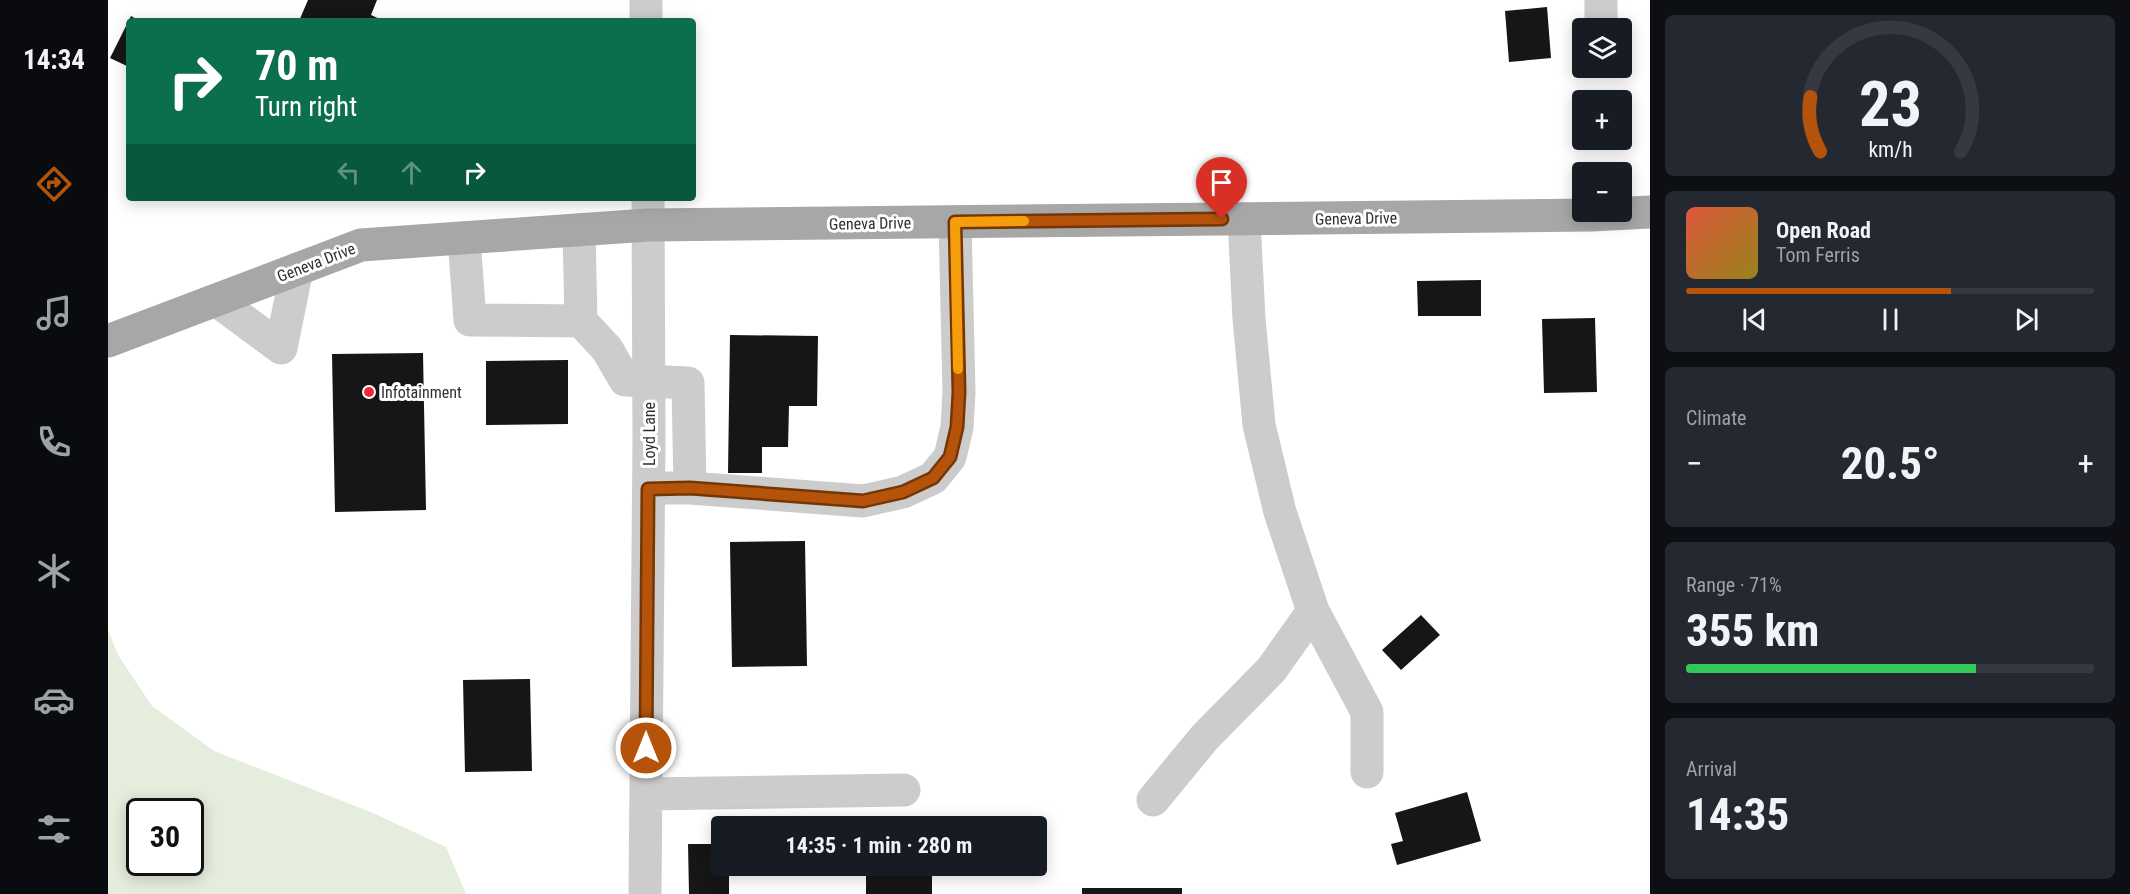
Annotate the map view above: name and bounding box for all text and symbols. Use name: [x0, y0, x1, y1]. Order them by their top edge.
map controls: [1572, 18, 1632, 222]
button: layers: [1572, 18, 1632, 78]
text: 70 m: [255, 41, 338, 90]
icon: right: [156, 42, 234, 120]
text: 14:34: [23, 44, 85, 76]
text: 23: [1858, 69, 1922, 142]
button: +: [1572, 90, 1632, 150]
text: Turn right: [255, 91, 357, 123]
text: km/h: [1868, 138, 1912, 163]
icon: left: [332, 156, 365, 189]
icon: ahead: [395, 156, 428, 189]
icon: right: [458, 156, 491, 189]
pin: [1196, 157, 1247, 219]
button: −: [1572, 162, 1632, 222]
icon: directions: [33, 163, 75, 205]
icon: arrive: [1205, 166, 1238, 199]
street label: Geneva Drive: [1315, 208, 1397, 229]
street label: Geneva Drive: [829, 213, 911, 234]
text: Open Road: [1776, 218, 1871, 243]
street label: Geneva Drive: [274, 239, 358, 286]
text: Tom Ferris: [1776, 243, 1860, 267]
icon: music: [33, 292, 75, 334]
icon: previous: [1738, 303, 1771, 336]
icon: pause: [1874, 303, 1907, 336]
icon: next: [2010, 303, 2043, 336]
place label: Infotainment: [381, 383, 462, 402]
marker: Infotainment: [362, 385, 376, 399]
street label: Loyd Lane: [640, 402, 659, 466]
text: Climate: [1686, 406, 1746, 430]
icon: phone: [33, 421, 75, 463]
text: 20.5°: [1841, 437, 1939, 490]
text: −: [1686, 444, 1703, 483]
text: +: [2078, 444, 2094, 483]
icon: climate: [33, 550, 75, 592]
text: Range · 71%: [1686, 573, 1782, 597]
text: 355 km: [1686, 604, 1819, 657]
icon: car: [33, 679, 75, 721]
position arrow: [614, 716, 678, 780]
text: Arrival: [1686, 757, 1737, 781]
text: 14:35: [1686, 788, 1789, 841]
speed limit sign: 30: [126, 798, 204, 876]
icon: filters: [33, 808, 75, 850]
text: 14:35 · 1 min · 280 m: [786, 833, 972, 858]

